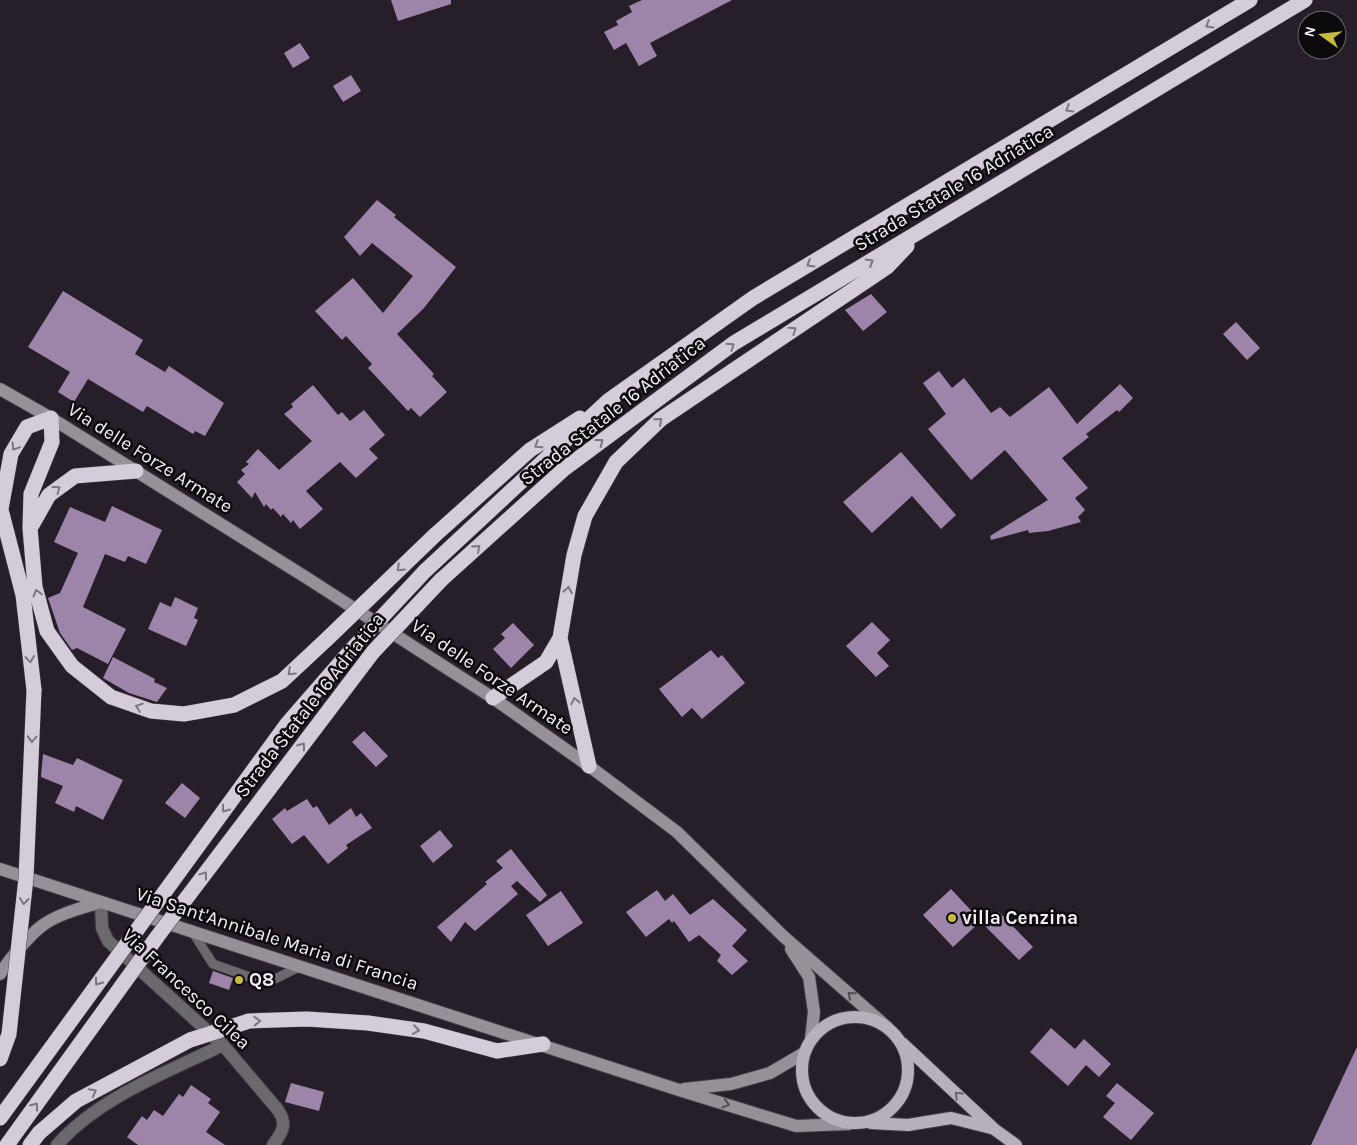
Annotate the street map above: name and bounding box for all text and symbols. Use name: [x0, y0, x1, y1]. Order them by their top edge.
north arrow: [1297, 10, 1347, 60]
one-way arrow: [1205, 19, 1214, 29]
text: N: [1300, 25, 1319, 39]
one-way arrow: [1066, 102, 1075, 112]
street label: Strada Statale 16 Adriatica: [850, 120, 1058, 256]
one-way arrow: [806, 258, 815, 268]
one-way arrow: [865, 258, 874, 268]
one-way arrow: [788, 327, 797, 336]
street label: Strada Statale 16 Adriatica: [516, 332, 710, 490]
one-way arrow: [725, 343, 735, 352]
street label: Via delle Forze Armate: [64, 398, 236, 518]
one-way arrow: [653, 418, 662, 427]
one-way arrow: [535, 439, 544, 448]
one-way arrow: [594, 440, 603, 448]
one-way arrow: [11, 441, 21, 450]
one-way arrow: [51, 486, 61, 495]
one-way arrow: [471, 545, 480, 554]
one-way arrow: [397, 562, 406, 571]
one-way arrow: [562, 586, 572, 594]
one-way arrow: [32, 589, 42, 597]
street label: Strada Statale 16 Adriatica: [231, 608, 389, 802]
street label: Via delle Forze Armate: [407, 615, 577, 739]
one-way arrow: [24, 655, 35, 663]
one-way arrow: [288, 666, 297, 675]
one-way arrow: [570, 697, 581, 706]
one-way arrow: [136, 703, 144, 713]
one-way arrow: [26, 735, 37, 743]
one-way arrow: [296, 743, 304, 752]
one-way arrow: [222, 803, 231, 813]
one-way arrow: [198, 872, 206, 881]
street label: Via Sant'Annibale Maria di Francia: [133, 883, 421, 995]
one-way arrow: [19, 897, 30, 905]
place label: villa Cenzina: [962, 907, 1078, 929]
marker: villa Cenzina: [946, 912, 958, 924]
street label: Via Francesco Cilea: [117, 924, 255, 1054]
place label: Q8: [249, 969, 274, 991]
marker: Q8: [233, 974, 245, 986]
one-way arrow: [95, 976, 104, 986]
one-way arrow: [847, 992, 856, 1001]
one-way arrow: [253, 1015, 261, 1026]
one-way arrow: [412, 1024, 421, 1034]
one-way arrow: [88, 1088, 97, 1098]
one-way arrow: [955, 1092, 964, 1101]
one-way arrow: [721, 1098, 730, 1108]
one-way arrow: [29, 1102, 39, 1111]

